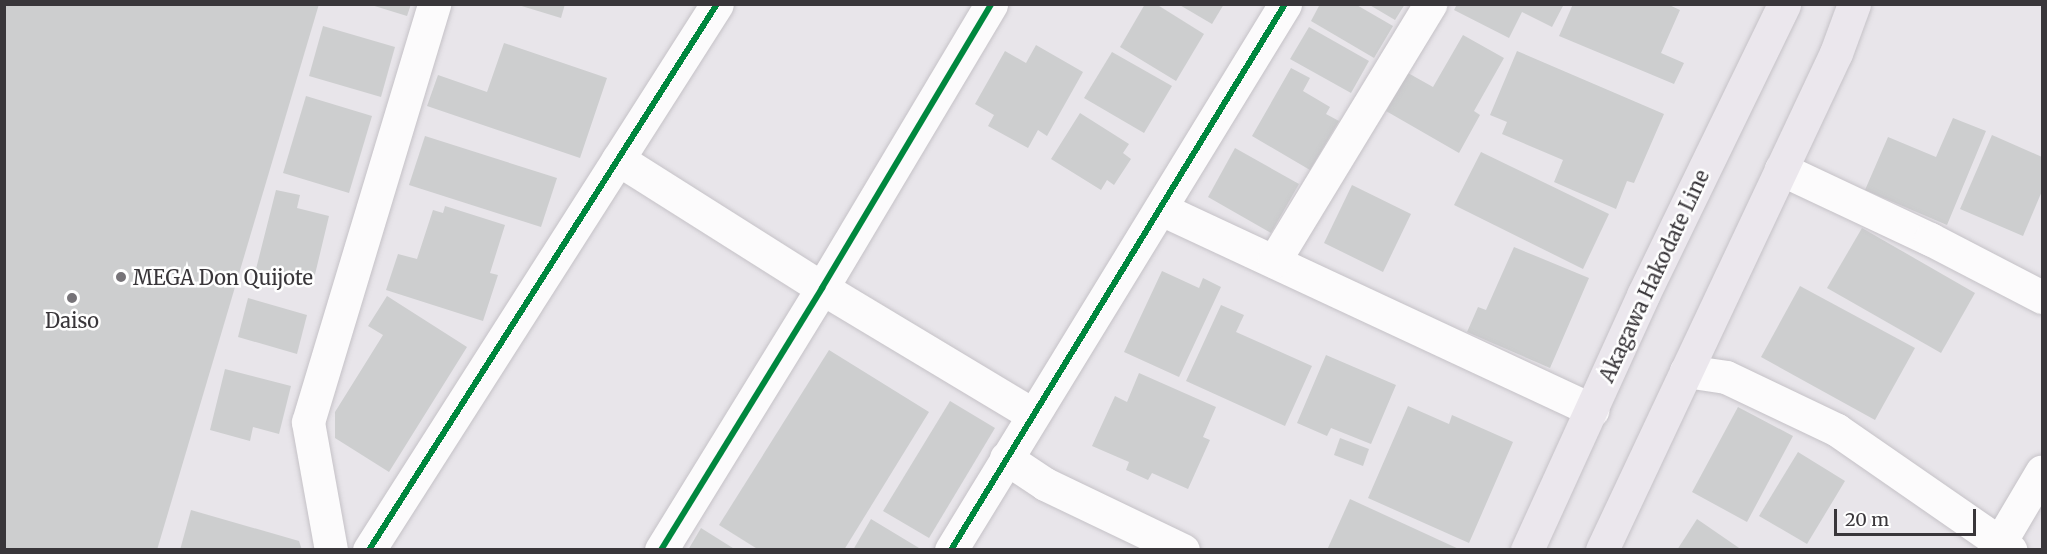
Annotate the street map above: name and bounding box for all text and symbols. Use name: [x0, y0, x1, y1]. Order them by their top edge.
street label: Akagawa Hakodate Line: [1594, 166, 1714, 386]
place label: MEGA Don Quijote: [133, 265, 313, 289]
marker: MEGA Don Quijote: [114, 270, 128, 284]
marker: Daiso: [65, 291, 79, 305]
place label: Daiso: [45, 308, 99, 332]
scale bar: [1837, 497, 1980, 535]
text: 20 m: [1845, 508, 1889, 531]

